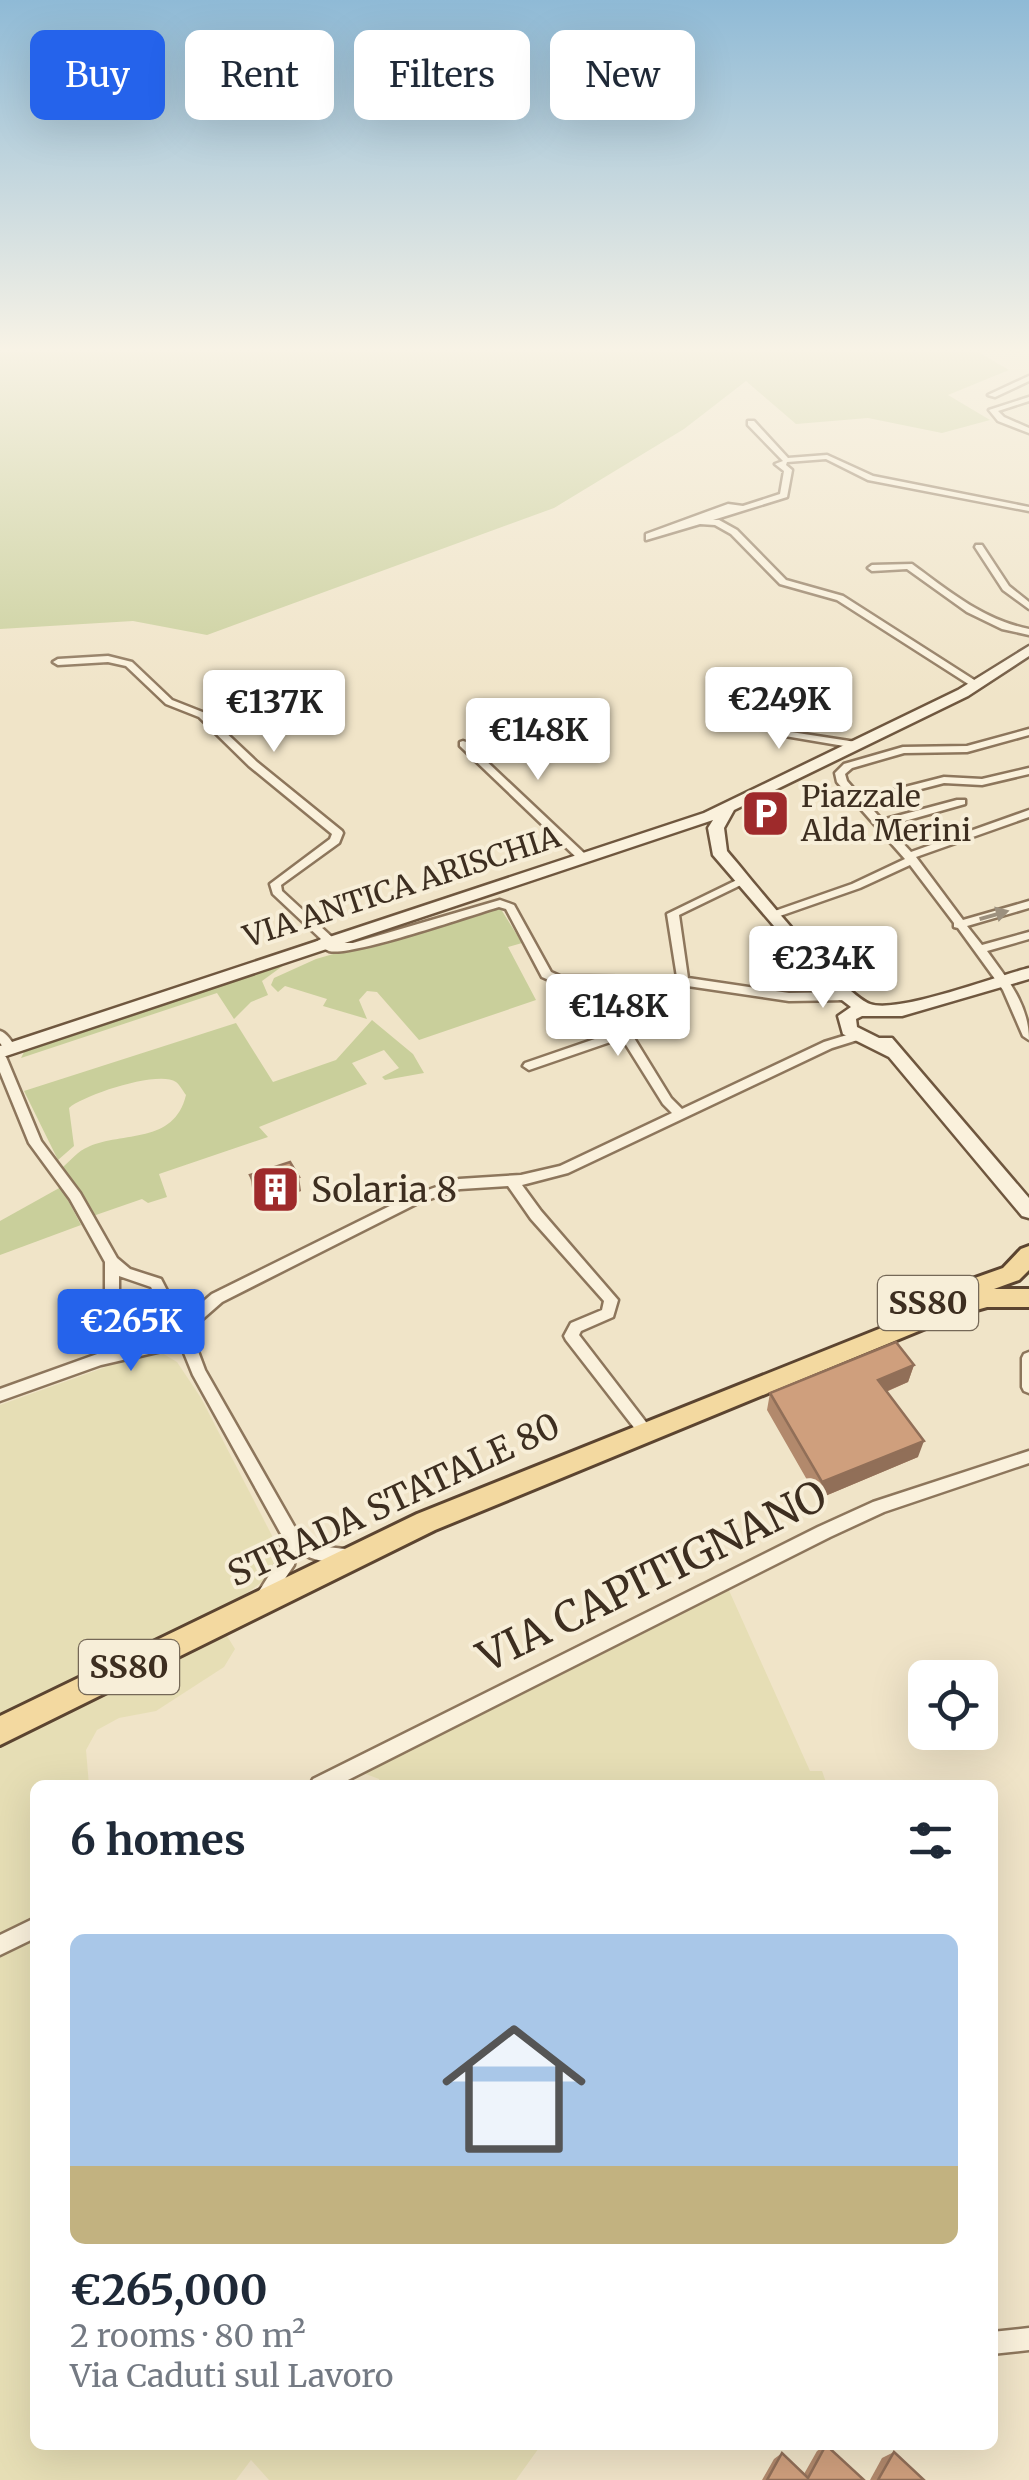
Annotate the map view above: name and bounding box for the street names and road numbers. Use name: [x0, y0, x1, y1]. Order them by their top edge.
street label: VIA ANTICA ARISCHIA: [237, 817, 566, 956]
road number: SS80: [878, 1276, 978, 1330]
street label: STRADA STATALE 80: [221, 1404, 567, 1596]
street label: VIA CAPITIGNANO: [468, 1469, 835, 1683]
road number: SS80: [79, 1640, 179, 1694]

